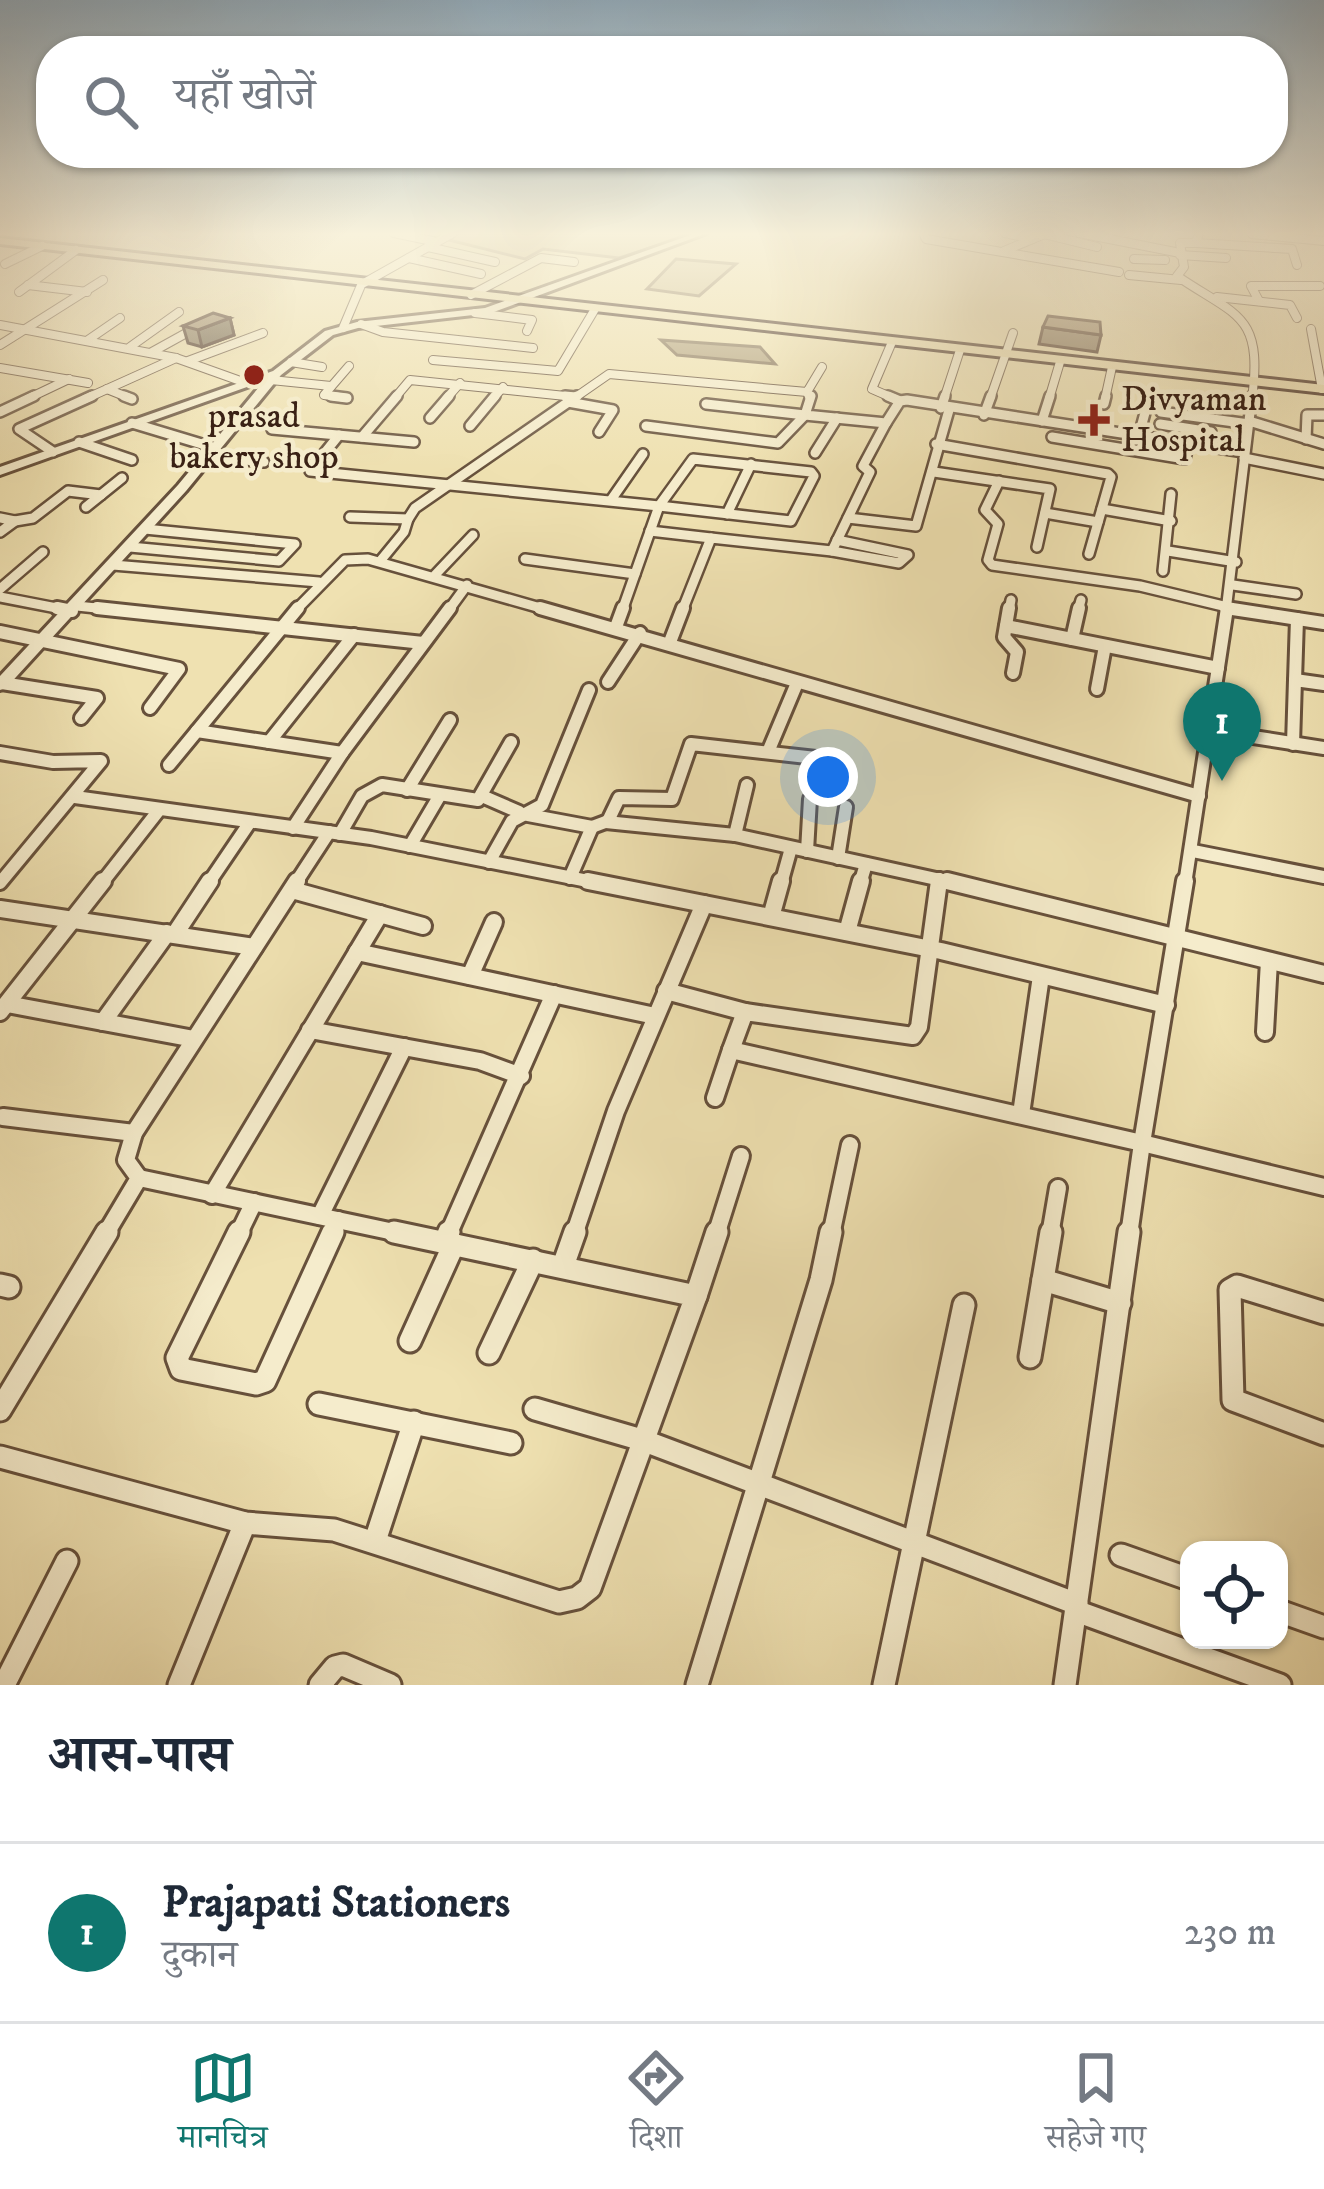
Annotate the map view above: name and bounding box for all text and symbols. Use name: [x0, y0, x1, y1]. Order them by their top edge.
search box: [36, 36, 1288, 168]
text: यहाँ खोजें: [174, 68, 315, 124]
icon: search: [78, 69, 144, 135]
marker: prasad bakery shop: [241, 362, 267, 388]
place label: Divyaman Hospital: [1121, 377, 1267, 463]
place label: prasad bakery shop: [169, 394, 339, 480]
marker: Divyaman Hospital: [1078, 404, 1110, 436]
pin: 1: [1183, 682, 1261, 781]
your location: [798, 747, 858, 807]
map controls: [1180, 1541, 1288, 1649]
button: locate: [1180, 1541, 1288, 1649]
text: आस-पास: [48, 1724, 231, 1788]
text: Prajapati Stationers: [162, 1875, 510, 1931]
text: 1: [80, 1908, 94, 1957]
text: 230 m: [1184, 1908, 1276, 1957]
text: दुकान: [162, 1931, 237, 1980]
tab: मानचित्र: [178, 2045, 267, 2169]
tab: दिशा: [623, 2045, 689, 2169]
tab: सहेजे गए: [1045, 2045, 1146, 2169]

